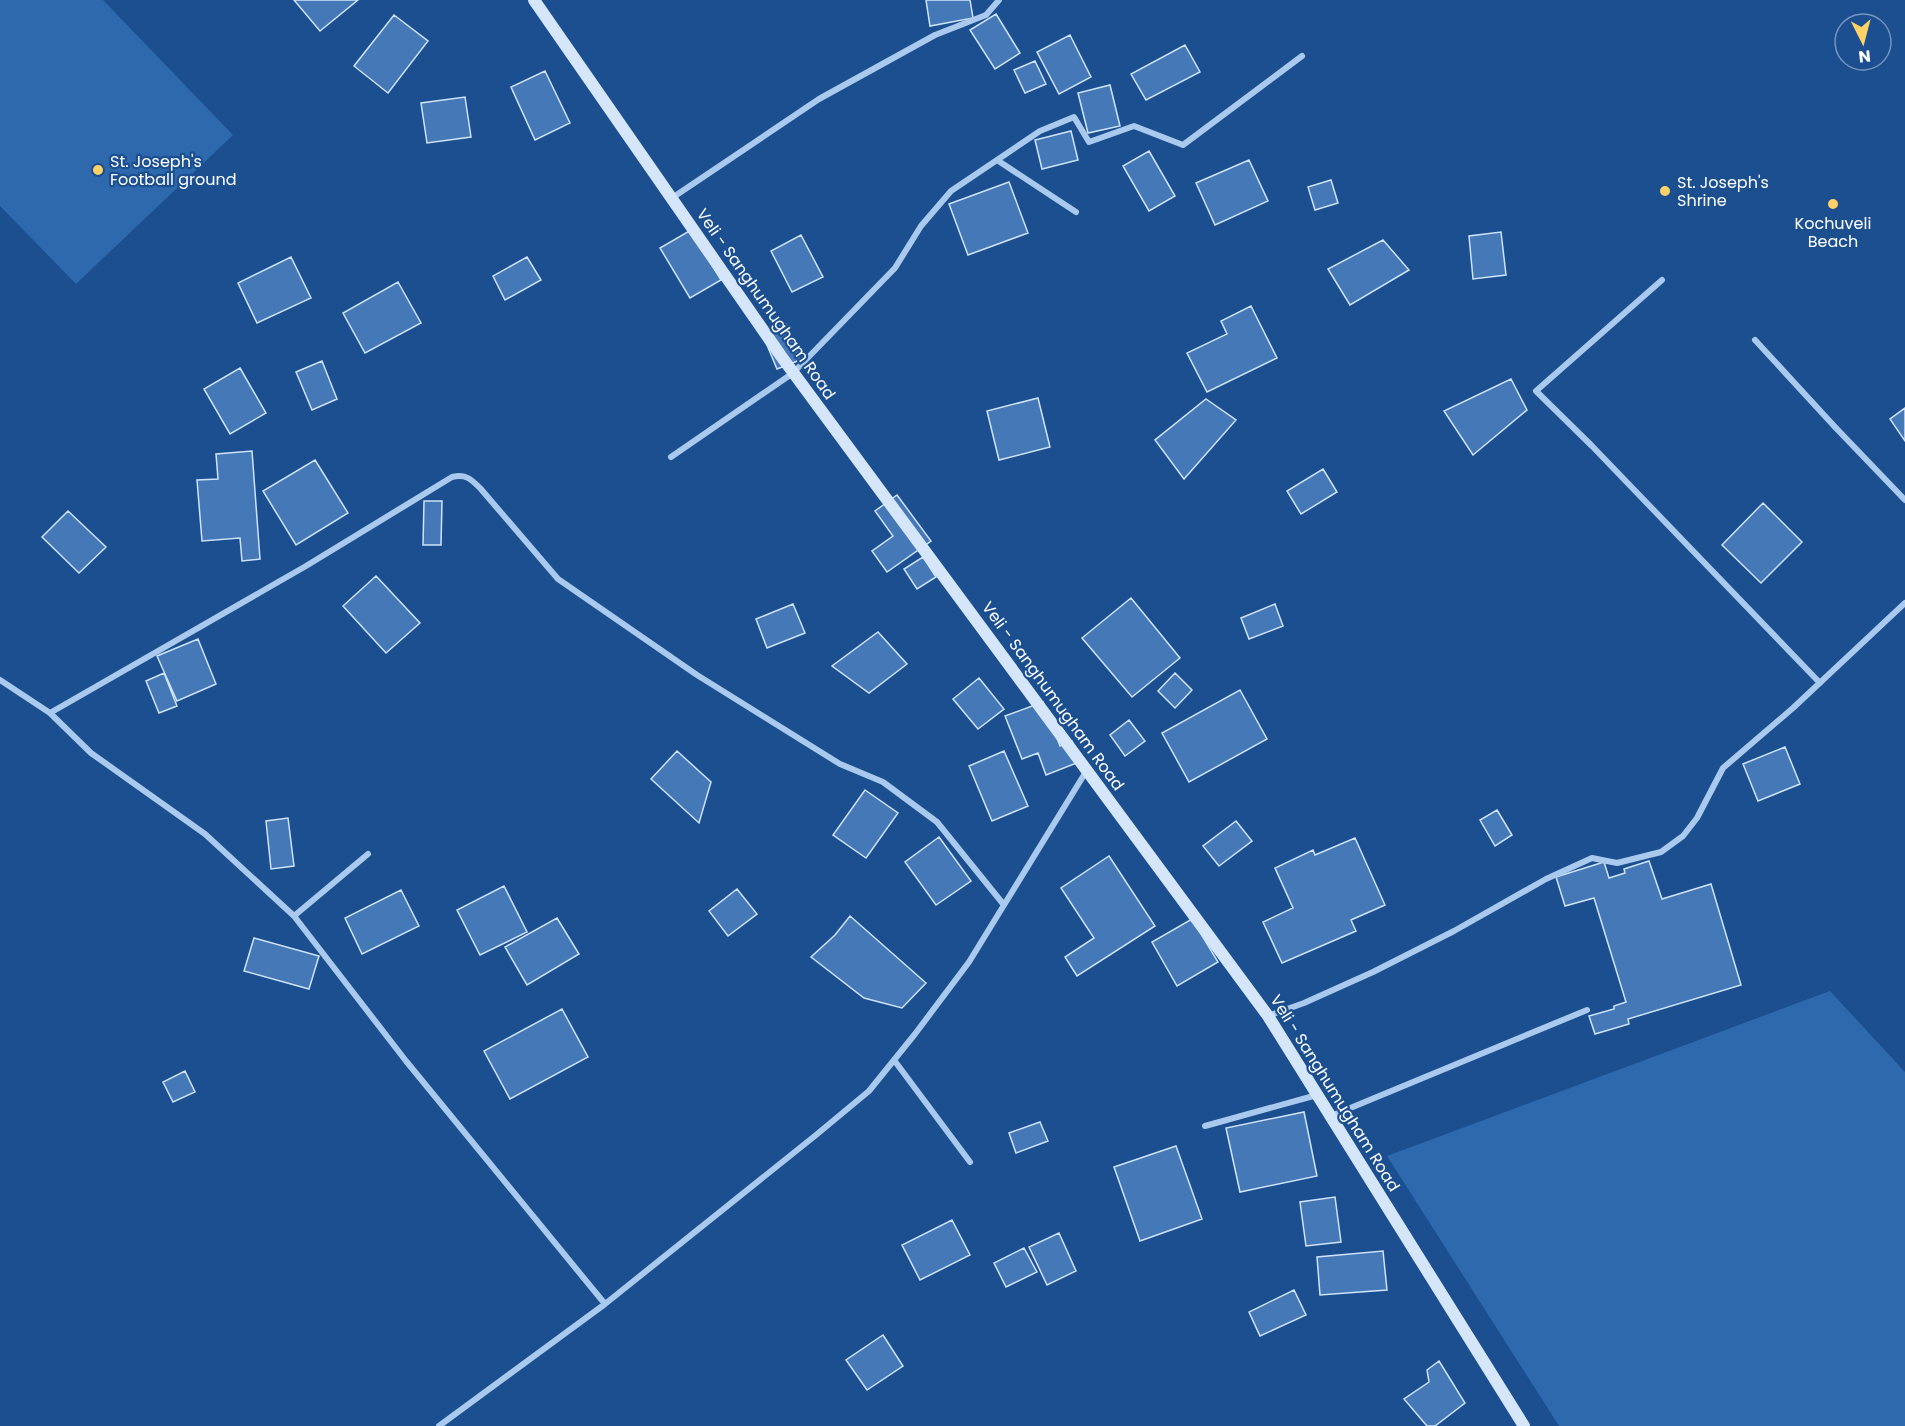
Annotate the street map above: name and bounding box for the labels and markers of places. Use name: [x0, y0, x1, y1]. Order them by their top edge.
place label: St. Joseph's Football ground: [110, 150, 236, 191]
marker: St. Joseph's Football ground: [91, 163, 105, 177]
place label: St. Joseph's Shrine: [1677, 171, 1769, 212]
marker: St. Joseph's Shrine: [1658, 184, 1672, 198]
marker: Kochuveli Beach: [1826, 197, 1840, 211]
place label: Kochuveli Beach: [1795, 212, 1871, 253]

